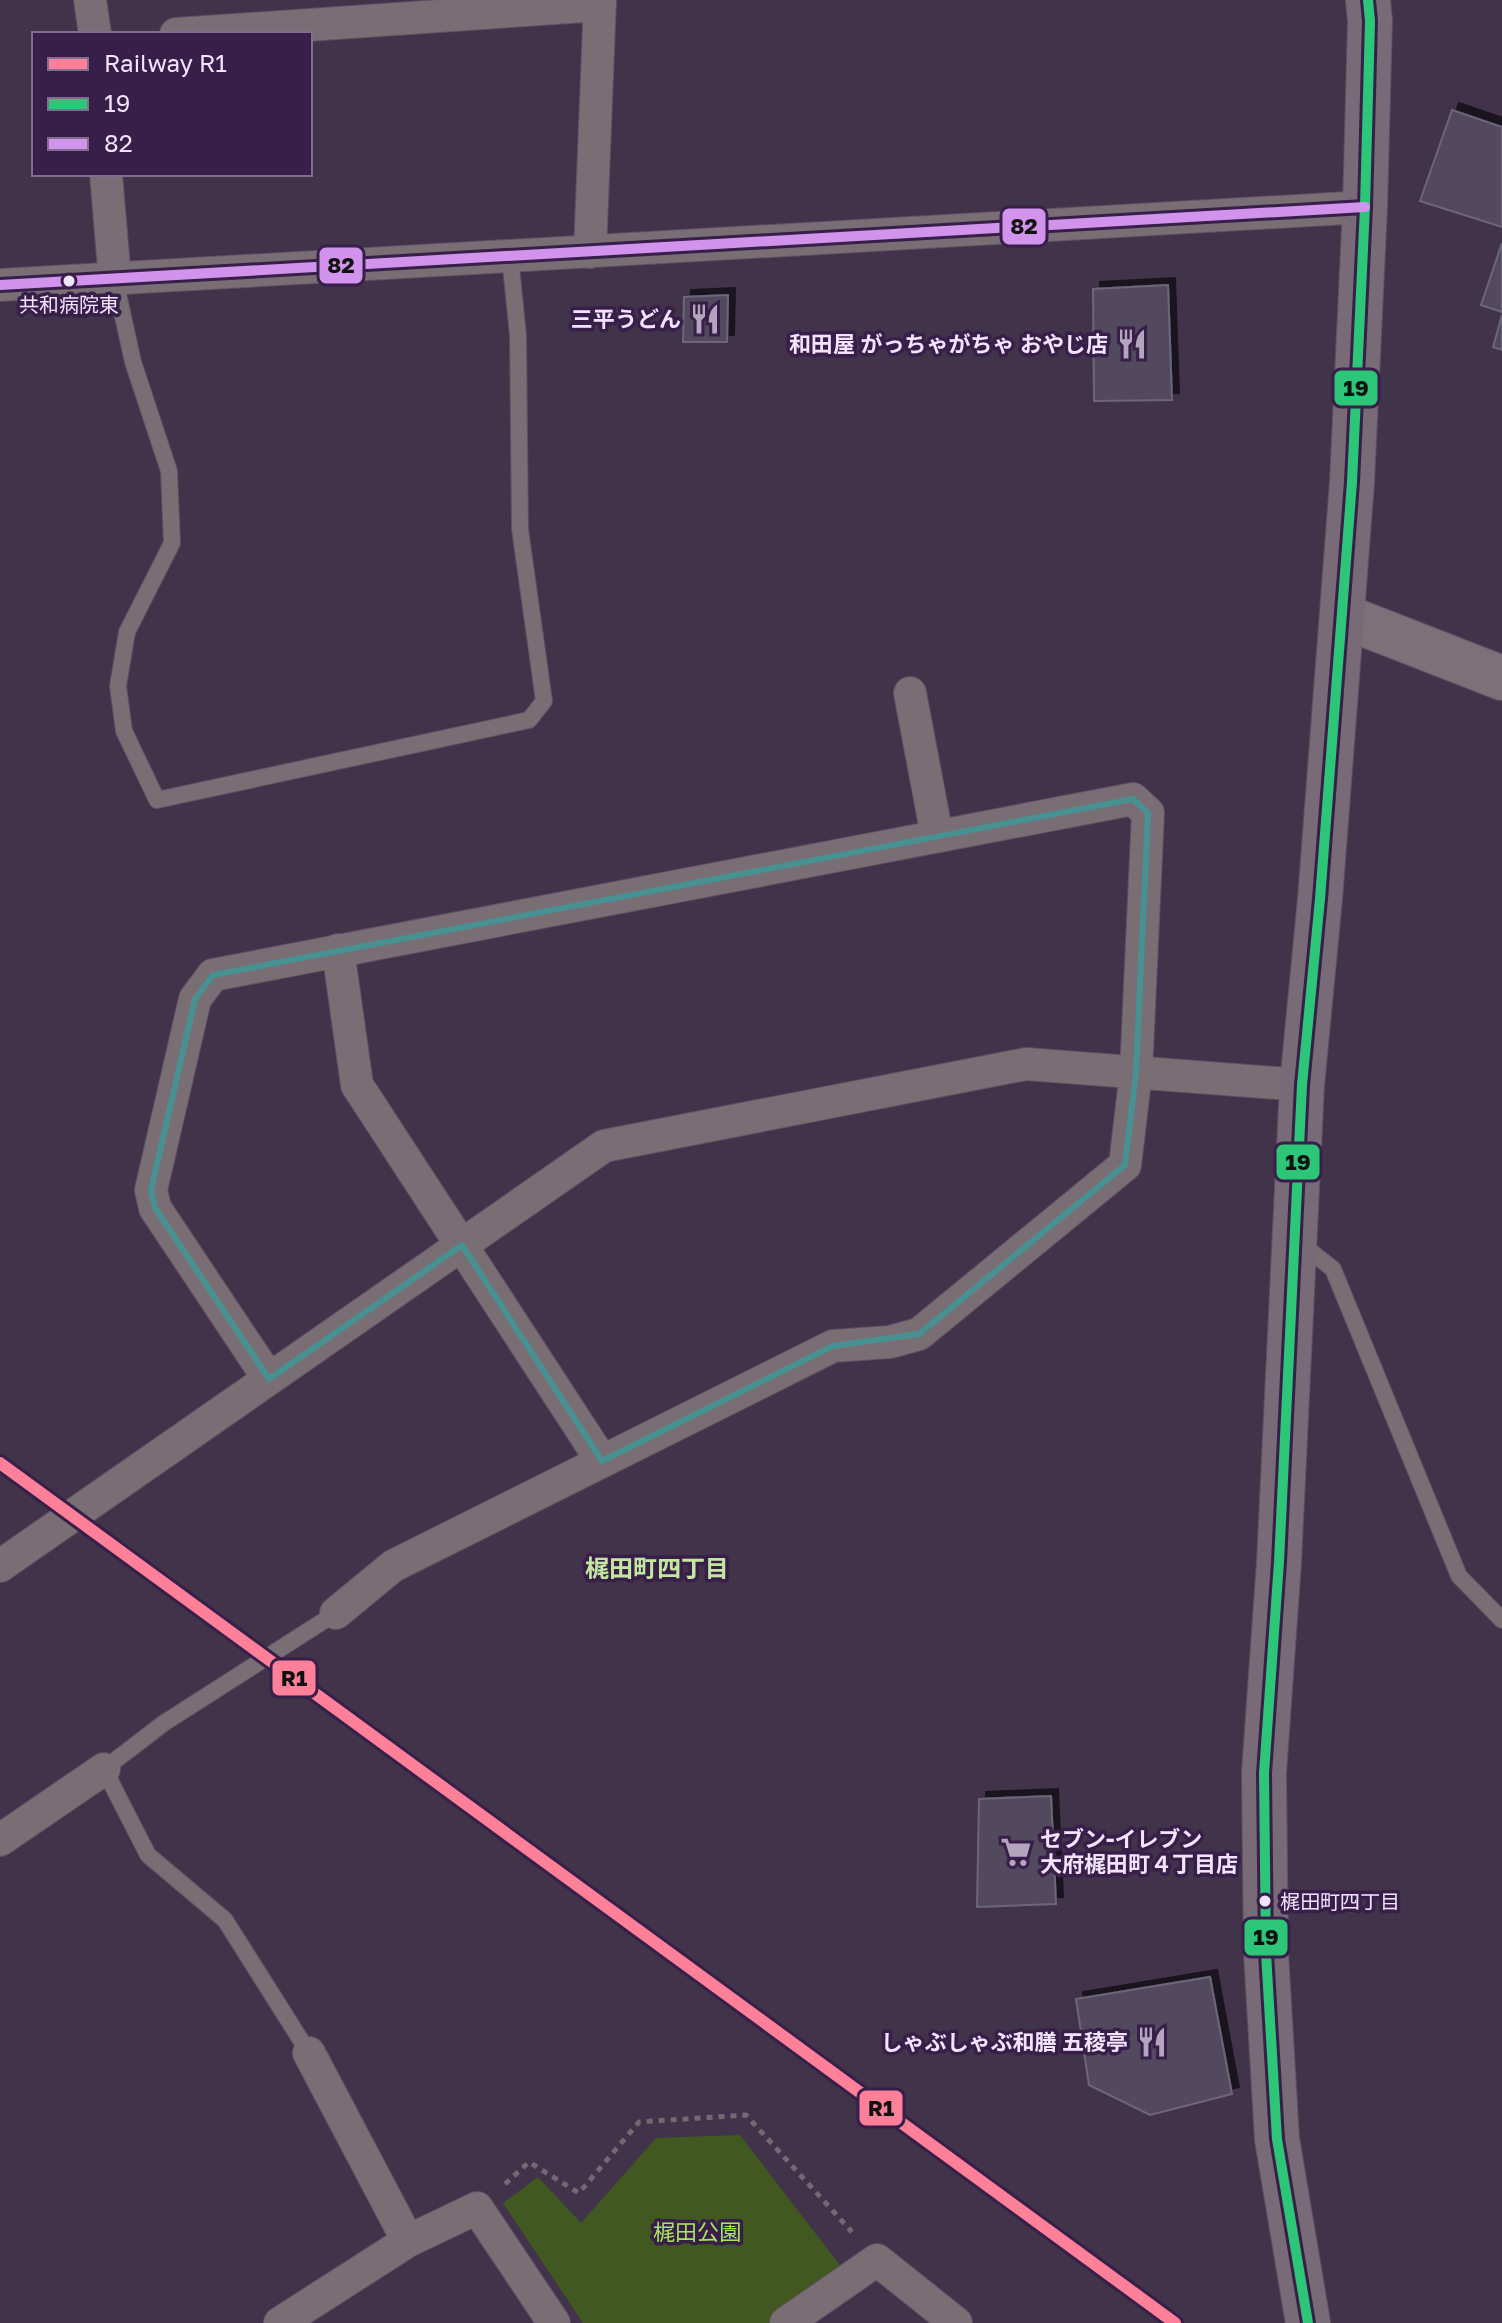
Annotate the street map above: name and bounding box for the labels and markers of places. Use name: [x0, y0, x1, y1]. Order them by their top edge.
marker: 共和病院東: [61, 273, 77, 289]
place label: 共和病院東: [19, 292, 119, 316]
restaurant icon: 三平うどん: [688, 302, 722, 336]
place label: 三平うどん: [571, 305, 681, 332]
restaurant icon: 和田屋 がっちゃがちゃ おやじ店: [1115, 327, 1149, 361]
place label: 和田屋 がっちゃがちゃ おやじ店: [789, 330, 1108, 357]
place label: セブン-イレブン 大府梶田町４丁目店: [1040, 1825, 1238, 1877]
supermarket icon: セブン-イレブン 大府梶田町４丁目店: [999, 1835, 1033, 1869]
place label: 梶田町四丁目: [1280, 1889, 1400, 1913]
marker: 梶田町四丁目: [1257, 1893, 1273, 1909]
restaurant icon: しゃぶしゃぶ和膳 五稜亭: [1135, 2025, 1169, 2059]
place label: しゃぶしゃぶ和膳 五稜亭: [880, 2028, 1128, 2055]

